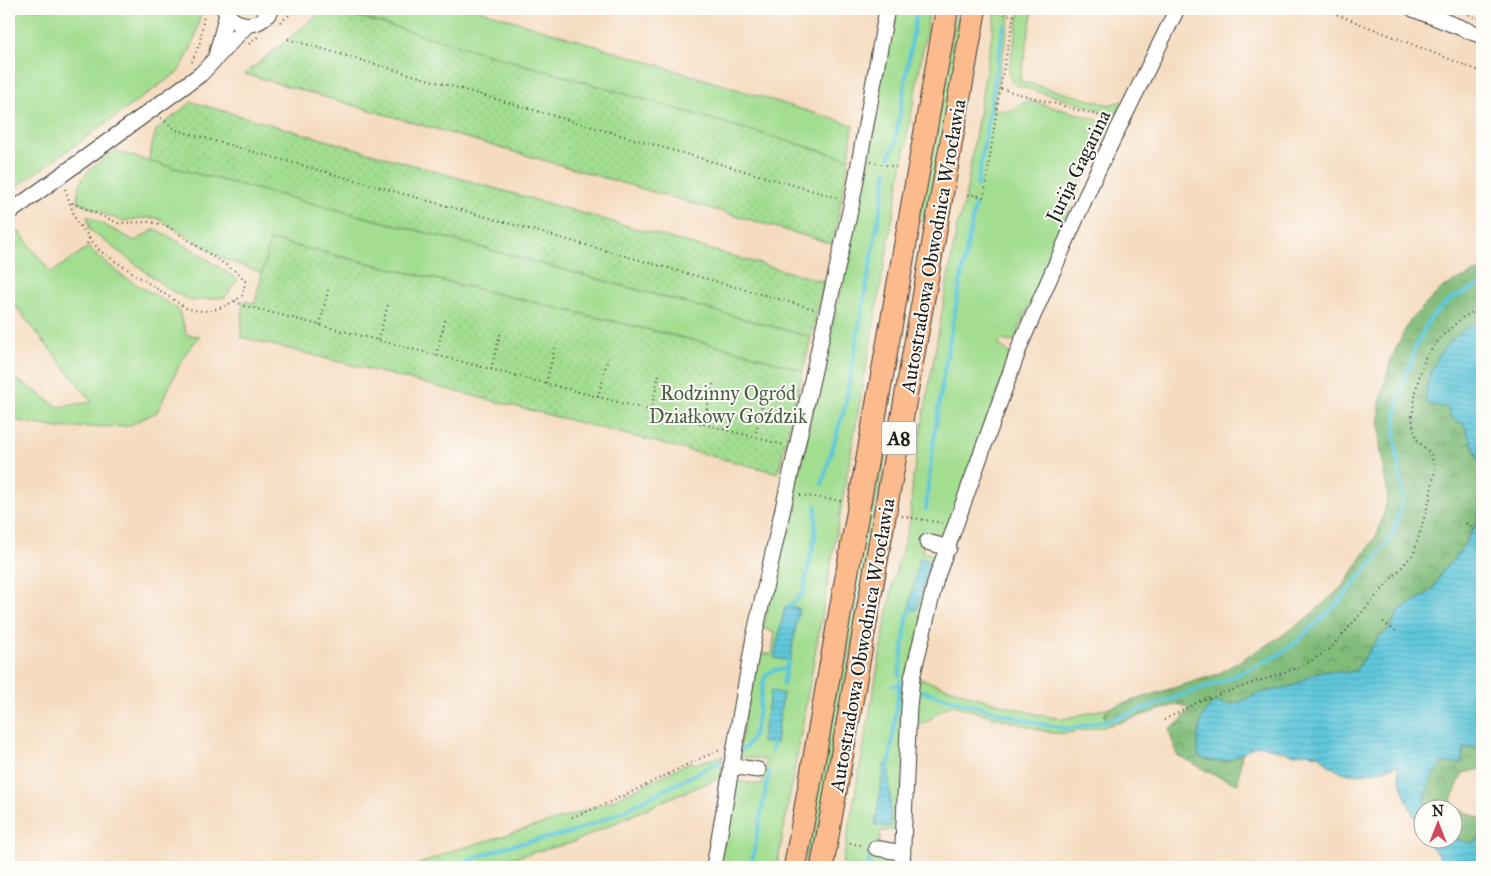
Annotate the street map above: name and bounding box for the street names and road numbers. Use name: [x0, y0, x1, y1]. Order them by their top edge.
street label: Autostradowa Obwodnica Wrocławia: [895, 97, 971, 396]
street label: Jurija Gagarina: [1040, 105, 1117, 228]
road number: A8: [882, 422, 916, 454]
street label: Autostradowa Obwodnica Wrocławia: [824, 496, 900, 795]

